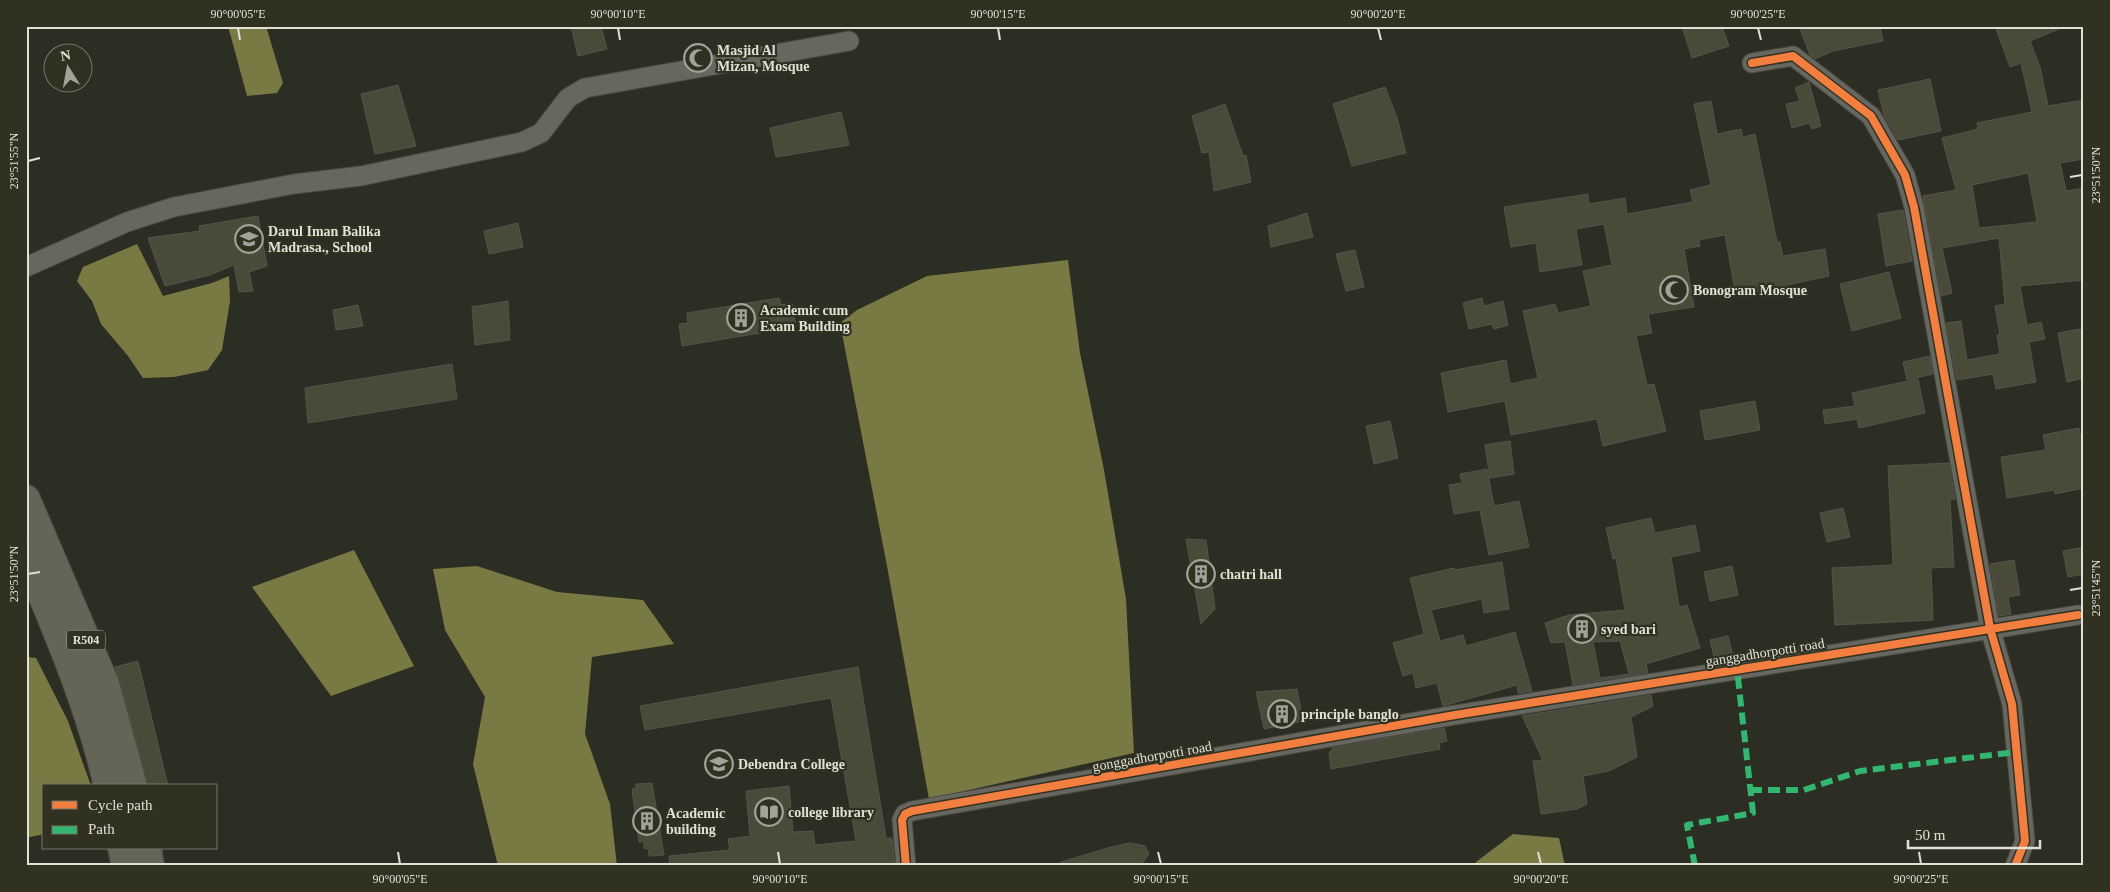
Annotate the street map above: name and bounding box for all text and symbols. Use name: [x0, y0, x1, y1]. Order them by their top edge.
text: 90°00'05"E: [210, 7, 266, 21]
text: 90°00'10"E: [590, 7, 646, 21]
text: 90°00'15"E: [970, 7, 1026, 21]
text: 90°00'20"E: [1350, 7, 1406, 21]
text: 90°00'25"E: [1730, 7, 1786, 21]
north arrow: [42, 42, 92, 92]
mosque icon: Masjid Al Mizan, Mosque: [683, 43, 713, 73]
place label: Masjid Al Mizan, Mosque: [717, 43, 810, 74]
text: N: [59, 47, 72, 64]
text: 23°51'55"N: [7, 132, 21, 189]
text: 23°51'50"N: [2089, 146, 2103, 203]
school or university icon: Darul Iman Balika Madrasa., School: [234, 224, 264, 254]
place label: Darul Iman Balika Madrasa., School: [268, 224, 381, 255]
mosque icon: Bonogram Mosque: [1659, 275, 1689, 305]
place label: Bonogram Mosque: [1693, 283, 1807, 298]
building icon: Academic cum Exam Building: [726, 303, 756, 333]
place label: Academic cum Exam Building: [760, 303, 850, 334]
text: 23°51'50"N: [7, 545, 21, 602]
building icon: chatri hall: [1186, 559, 1216, 589]
text: 23°51'45"N: [2089, 559, 2103, 616]
place label: chatri hall: [1220, 567, 1282, 582]
building icon: syed bari: [1567, 614, 1597, 644]
place label: syed bari: [1601, 622, 1656, 637]
road number: R504: [67, 630, 105, 650]
street label: ganggadhorpotti road: [1705, 636, 1826, 669]
building icon: principle banglo: [1267, 699, 1297, 729]
place label: principle banglo: [1301, 707, 1399, 722]
street label: gonggadhorpotti road: [1091, 739, 1213, 774]
school or university icon: Debendra College: [704, 749, 734, 779]
place label: Debendra College: [738, 757, 845, 772]
legend: [42, 784, 218, 850]
text: Cycle path: [88, 797, 153, 813]
library icon: college library: [754, 797, 784, 827]
place label: college library: [788, 805, 874, 820]
building icon: Academic building: [632, 806, 662, 836]
place label: Academic building: [666, 806, 725, 837]
scale bar: [1908, 817, 2040, 849]
text: Path: [88, 821, 115, 837]
text: 50 m: [1915, 827, 1946, 843]
text: 90°00'05"E: [372, 872, 428, 886]
text: 90°00'10"E: [752, 872, 808, 886]
text: 90°00'15"E: [1133, 872, 1189, 886]
text: 90°00'20"E: [1513, 872, 1569, 886]
text: 90°00'25"E: [1893, 872, 1949, 886]

